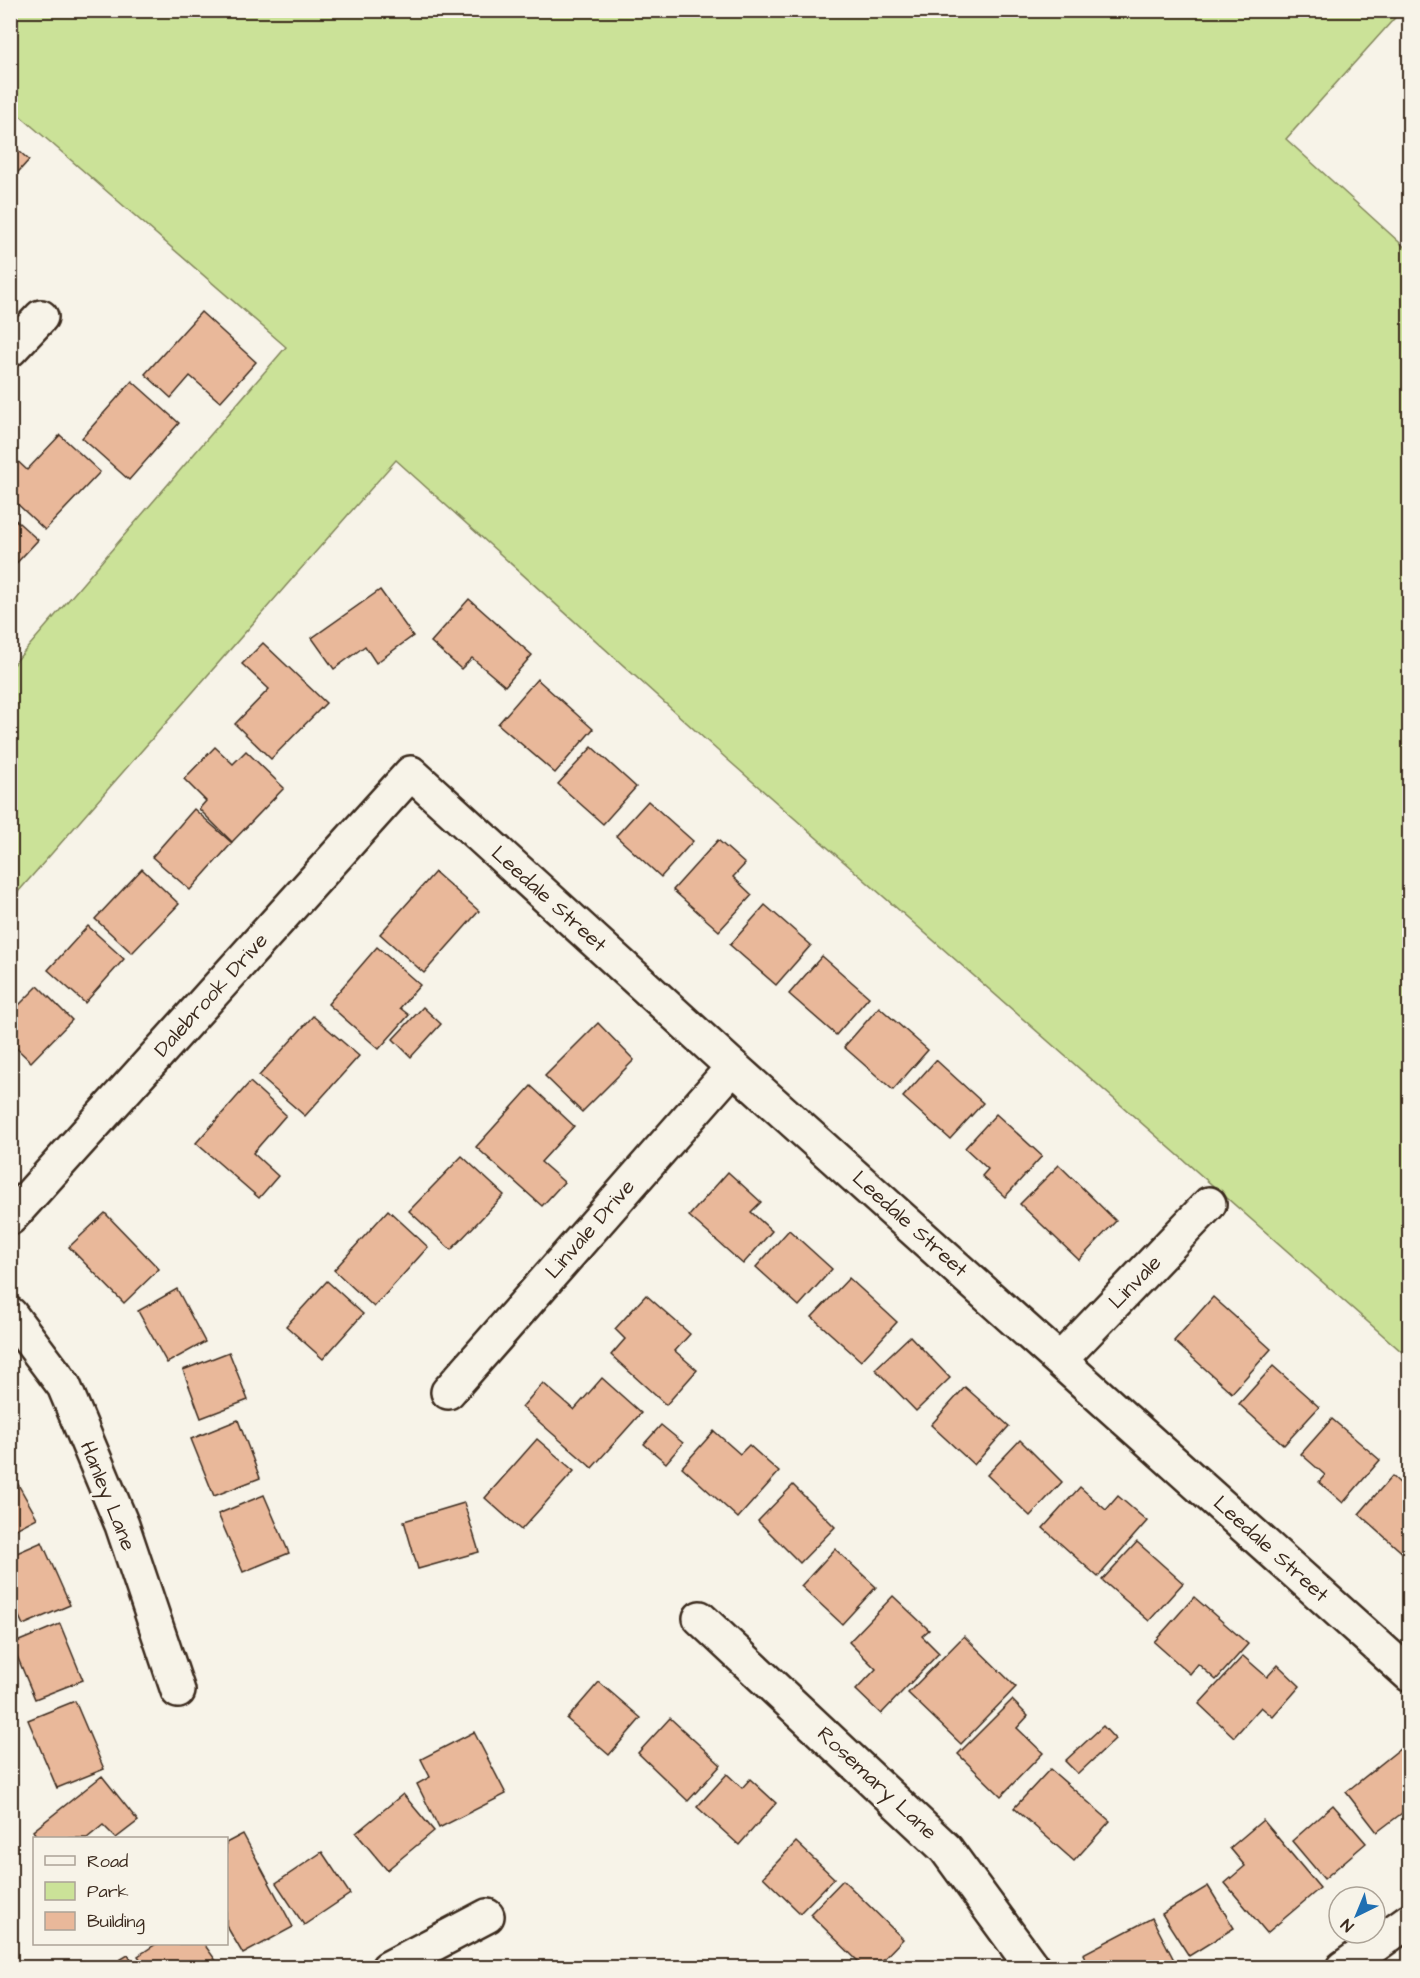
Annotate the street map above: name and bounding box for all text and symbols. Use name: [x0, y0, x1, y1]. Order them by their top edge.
street label: Leedale Street: [485, 839, 614, 959]
street label: Dalebrook Drive: [147, 927, 275, 1063]
street label: Leedale Street: [846, 1164, 975, 1284]
street label: Linvale Drive: [539, 1173, 641, 1285]
street label: Linvale: [1102, 1249, 1168, 1315]
street label: Hanley Lane: [71, 1437, 143, 1556]
street label: Leedale Street: [1207, 1489, 1336, 1609]
street label: Rosemary Lane: [809, 1720, 943, 1848]
legend: [33, 1837, 228, 1945]
text: Road: [87, 1849, 128, 1874]
text: Park: [87, 1879, 129, 1904]
north arrow: [1327, 1885, 1387, 1945]
text: Building: [87, 1909, 145, 1935]
text: N: [1336, 1914, 1359, 1937]

